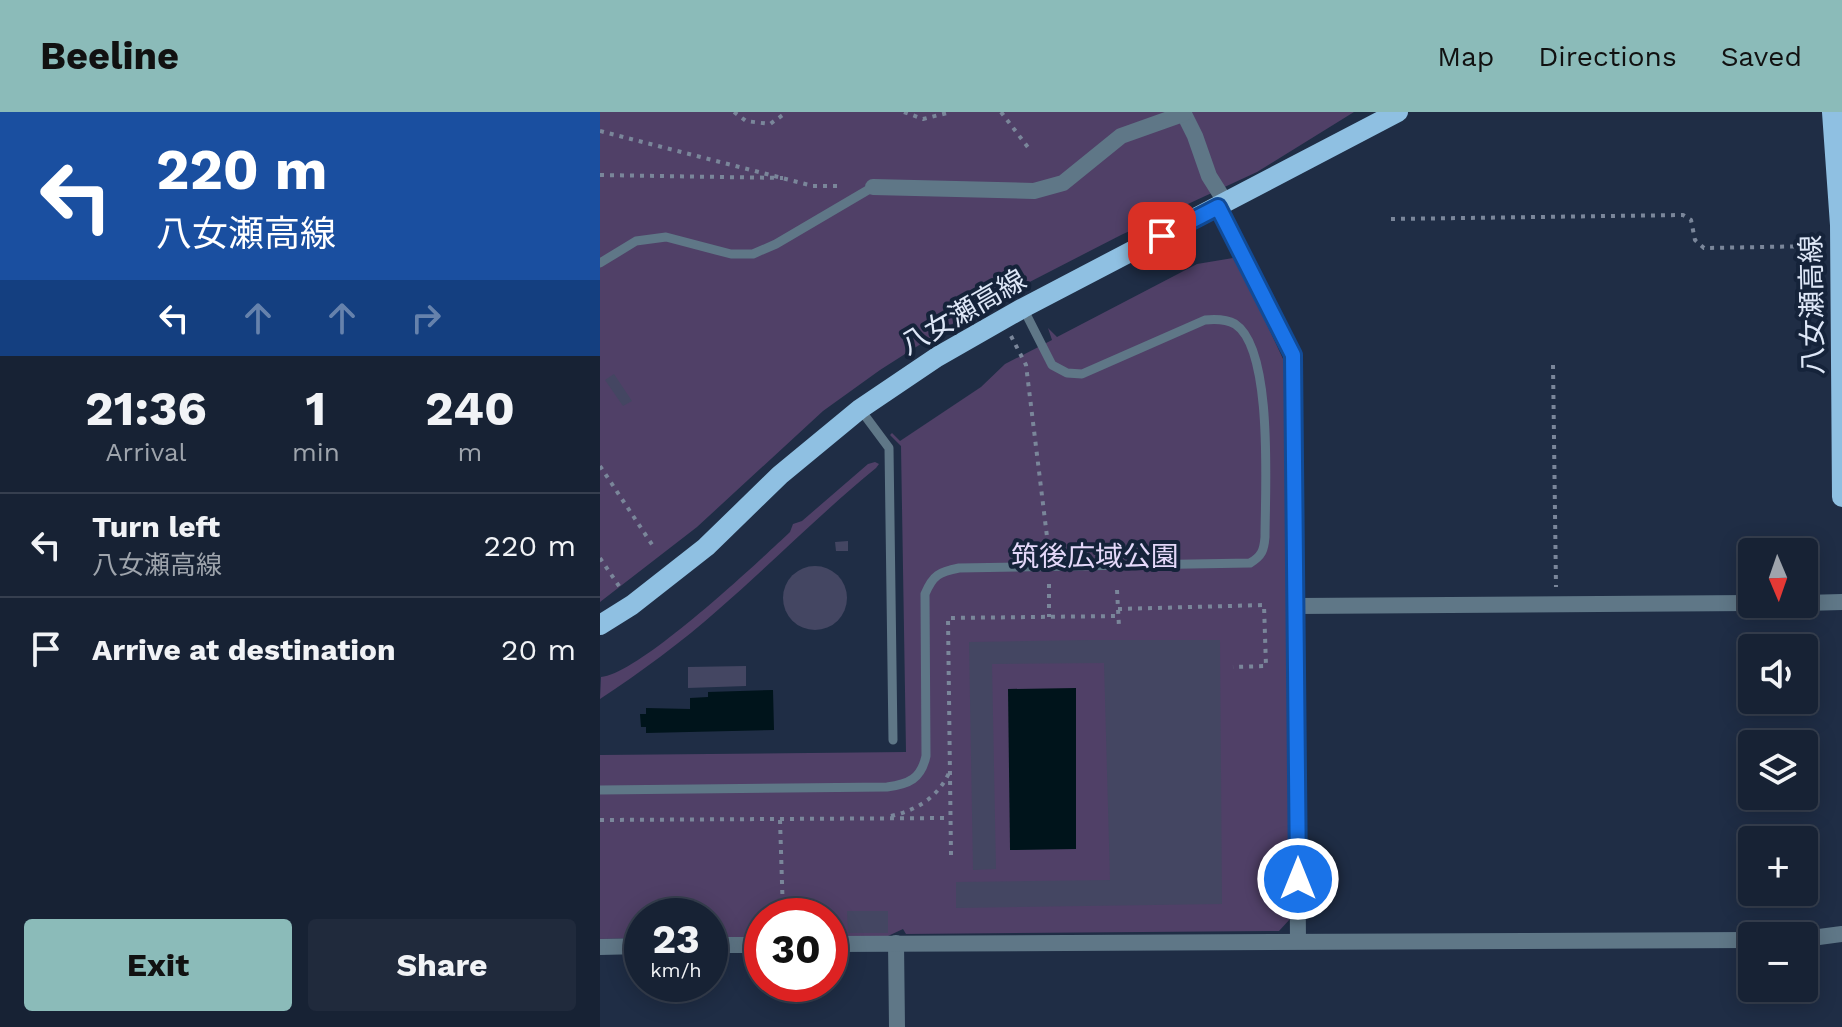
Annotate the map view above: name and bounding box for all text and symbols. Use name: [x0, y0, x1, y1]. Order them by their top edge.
text: Beeline: [40, 34, 179, 78]
text: Map: [1437, 40, 1494, 73]
text: Directions: [1538, 40, 1677, 73]
text: Saved: [1721, 40, 1802, 73]
text: 220 m: [156, 137, 328, 203]
icon: left: [24, 144, 128, 248]
pin: [1128, 202, 1196, 270]
text: 八女瀬高線: [156, 213, 336, 255]
icon: arrive: [1140, 214, 1184, 258]
street label: 八女瀬高線: [1794, 235, 1830, 375]
street label: 八女瀬高線: [894, 263, 1032, 361]
icon: left: [152, 296, 196, 340]
icon: ahead: [236, 296, 280, 340]
icon: ahead: [320, 296, 364, 340]
icon: right: [404, 296, 448, 340]
text: 21:36: [85, 380, 207, 437]
text: 1: [306, 380, 326, 437]
text: 240: [425, 380, 515, 437]
text: Arrival: [105, 437, 187, 467]
text: min: [292, 437, 340, 467]
text: m: [457, 437, 482, 467]
text: Turn left: [92, 509, 220, 544]
icon: left: [24, 523, 68, 567]
text: 220 m: [484, 528, 576, 563]
north arrow: [1738, 538, 1818, 618]
map controls: [1738, 538, 1818, 1002]
park label: 筑後広域公園: [1011, 540, 1179, 573]
text: 八女瀬高線: [92, 550, 222, 580]
icon: arrive: [24, 627, 68, 671]
text: Arrive at destination: [92, 632, 396, 667]
text: 20 m: [501, 632, 576, 667]
button: sound: [1738, 634, 1818, 714]
button: layers: [1738, 730, 1818, 810]
button: +: [1738, 826, 1818, 906]
position arrow: [1256, 837, 1340, 921]
speed limit sign: 30: [744, 898, 848, 1002]
text: 23: [652, 916, 700, 963]
button: Exit: [24, 919, 292, 1011]
button: Share: [308, 919, 576, 1011]
button: −: [1738, 922, 1818, 1002]
text: km/h: [650, 958, 702, 982]

